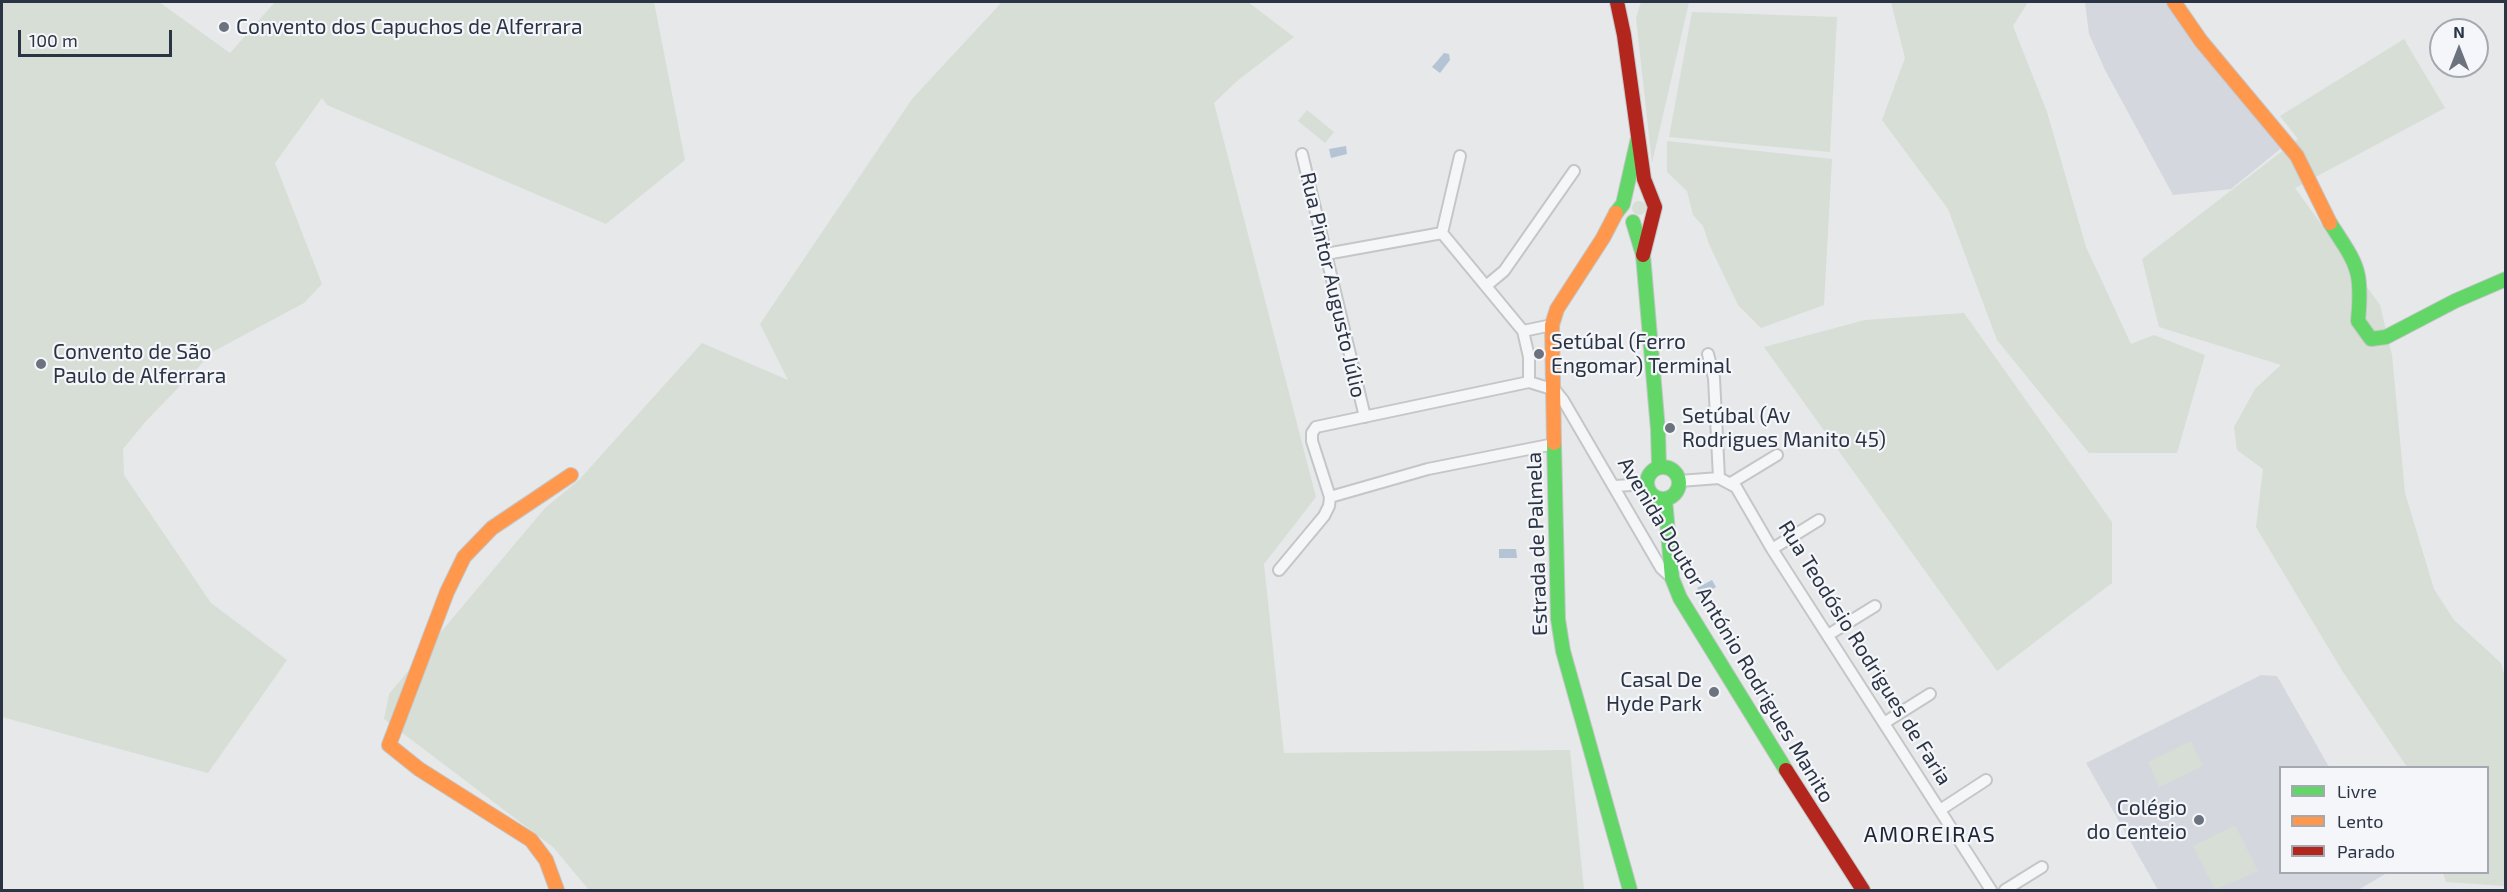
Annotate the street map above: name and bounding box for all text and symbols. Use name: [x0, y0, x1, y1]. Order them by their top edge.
place label: Convento dos Capuchos de Alferrara: [236, 14, 583, 40]
scale bar: [21, 18, 176, 56]
north arrow: [2429, 18, 2489, 78]
marker: Convento dos Capuchos de Alferrara: [217, 20, 231, 34]
text: N: [2453, 22, 2465, 41]
text: 100 m: [29, 29, 78, 51]
street label: Rua Pintor Augusto Júlio: [1295, 170, 1371, 400]
place label: Setúbal (Ferro Engomar) Terminal: [1551, 329, 1731, 379]
place label: Convento de São Paulo de Alferrara: [53, 339, 226, 389]
marker: Setúbal (Ferro Engomar) Terminal: [1532, 347, 1546, 361]
marker: Convento de São Paulo de Alferrara: [34, 357, 48, 371]
place label: Setúbal (Av Rodrigues Manito 45): [1682, 403, 1886, 453]
marker: Setúbal (Av Rodrigues Manito 45): [1663, 421, 1677, 435]
street label: Estrada de Palmela: [1521, 452, 1553, 636]
street label: Avenida Doutor António Rodrigues Manito: [1613, 453, 1839, 807]
street label: Rua Teodósio Rodrigues de Faria: [1773, 516, 1957, 790]
place label: Casal De Hyde Park: [1606, 667, 1702, 717]
marker: Casal De Hyde Park: [1707, 685, 1721, 699]
legend: [2279, 766, 2489, 874]
text: Livre: [2337, 780, 2377, 802]
place label: Colégio do Centeio: [2086, 795, 2187, 845]
text: Lento: [2337, 810, 2383, 832]
marker: Colégio do Centeio: [2192, 813, 2206, 827]
district label: AMOREIRAS: [1864, 822, 1996, 848]
text: Parado: [2337, 840, 2395, 862]

